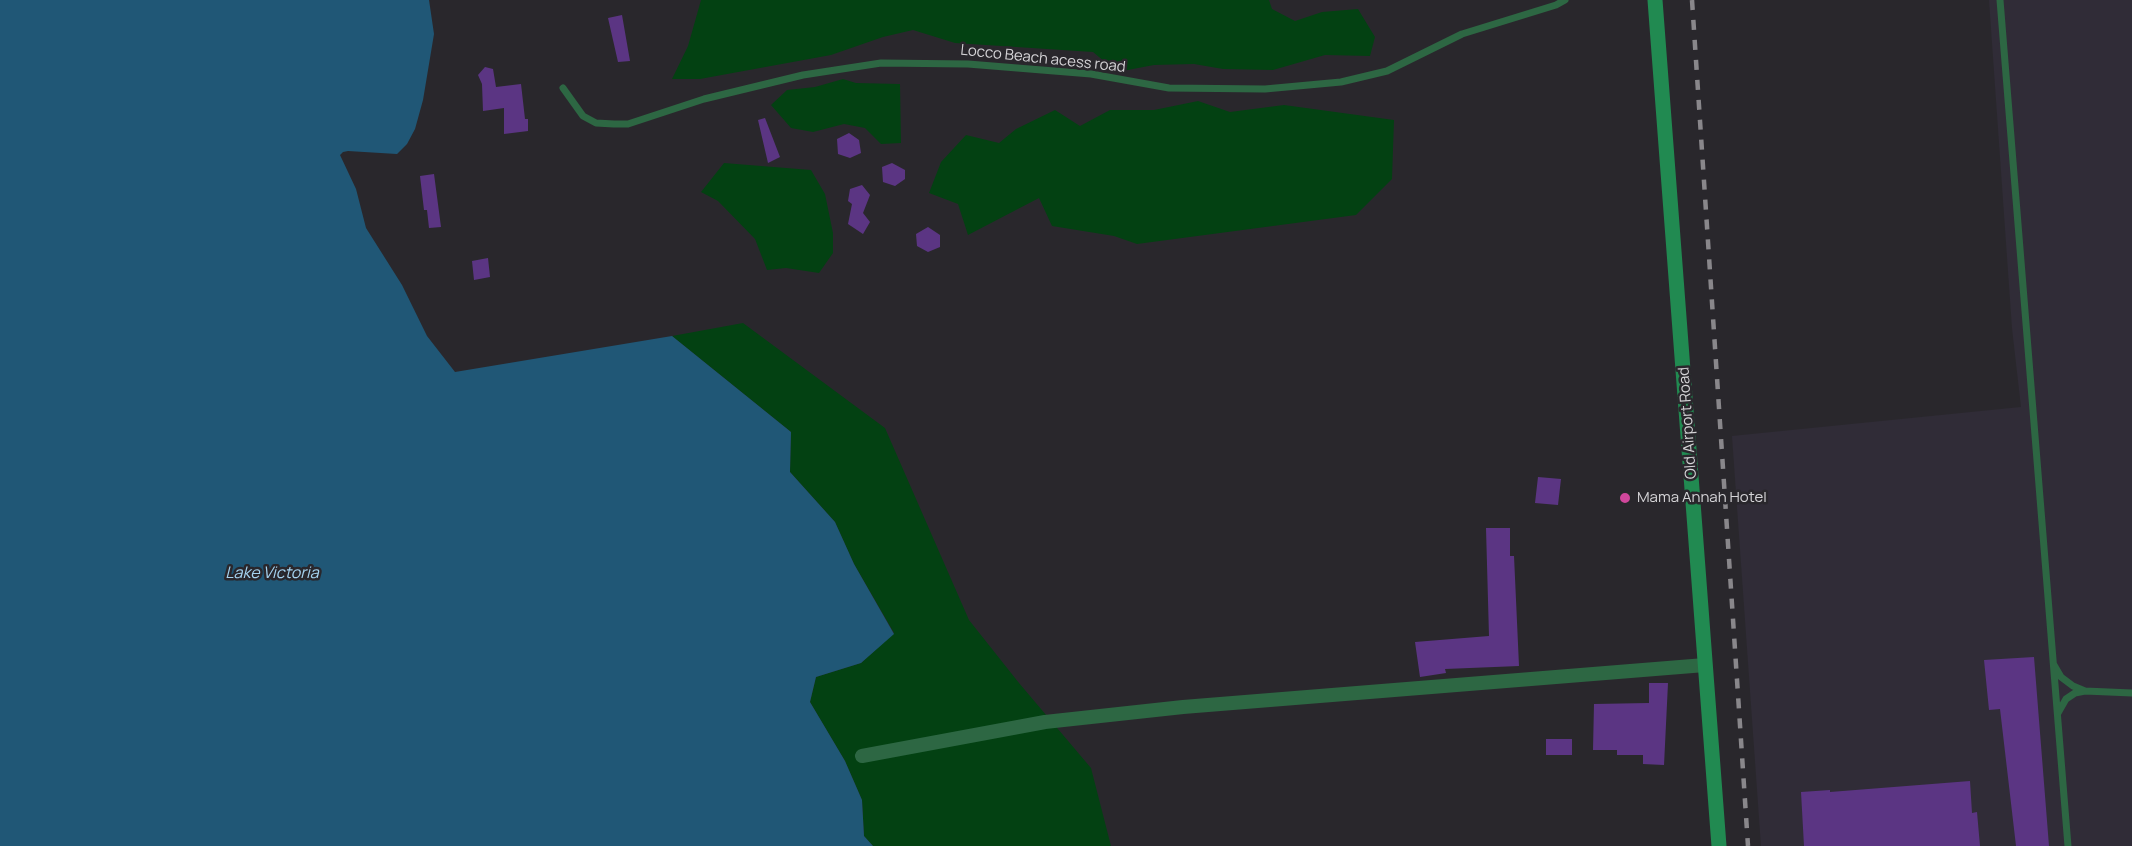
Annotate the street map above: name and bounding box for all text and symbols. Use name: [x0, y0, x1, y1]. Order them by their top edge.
street label: Locco Beach acess road: [959, 41, 1127, 77]
street label: Old Airport Road: [1675, 366, 1701, 480]
place label: Mama Annah Hotel: [1637, 489, 1767, 507]
marker: Mama Annah Hotel: [1618, 491, 1632, 505]
water label: Lake Victoria: [225, 564, 319, 584]

